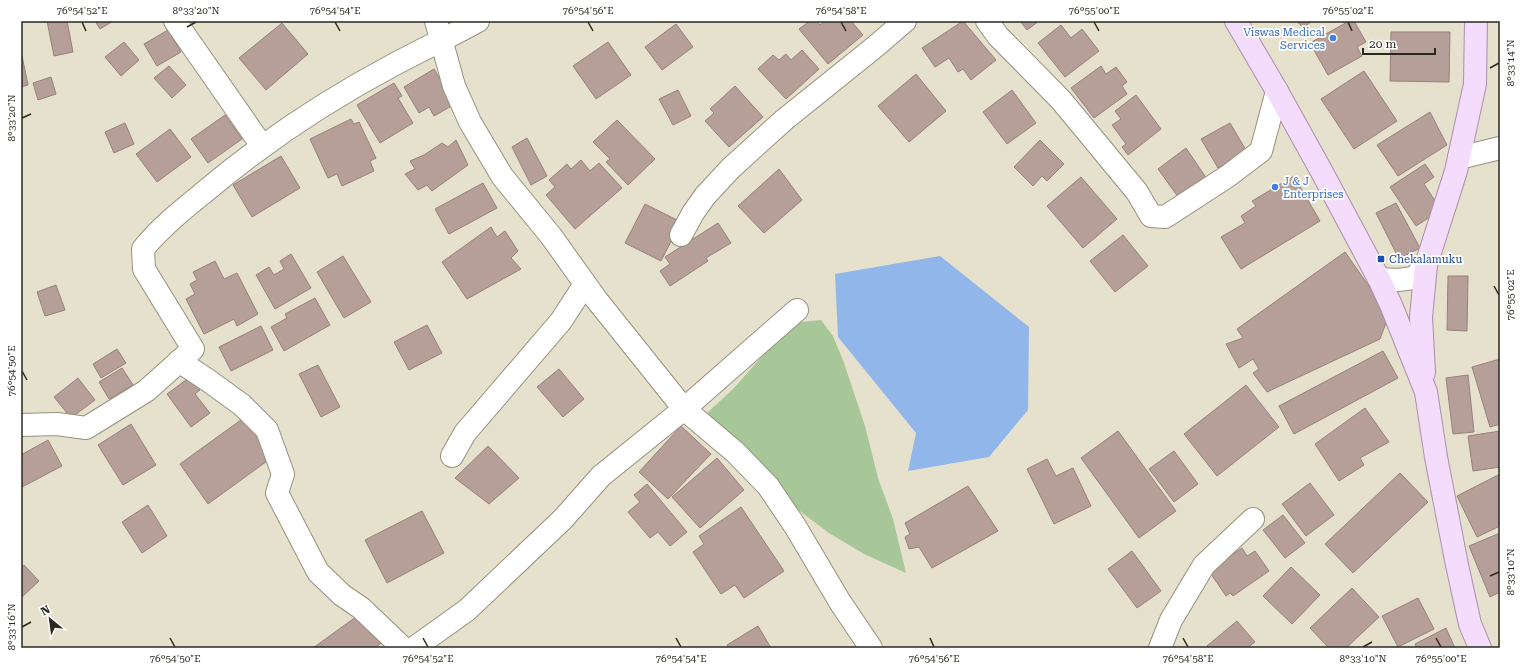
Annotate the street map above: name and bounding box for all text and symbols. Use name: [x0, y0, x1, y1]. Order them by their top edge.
text: 76°54'52"E: [56, 5, 108, 16]
text: 8°33'20"N: [172, 5, 220, 16]
text: 76°54'54"E: [309, 5, 361, 16]
text: 76°54'56"E: [562, 5, 614, 16]
text: 76°54'58"E: [815, 5, 867, 16]
text: 76°55'00"E: [1068, 5, 1120, 16]
text: 76°55'02"E: [1322, 5, 1374, 16]
place label: Viswas Medical Services: [1243, 26, 1326, 52]
scale bar: [1363, 30, 1435, 56]
marker: Viswas Medical Services: [1328, 33, 1338, 43]
text: 20 m: [1369, 37, 1396, 51]
text: 8°33'14"N: [1505, 39, 1516, 87]
text: 8°33'20"N: [6, 94, 17, 142]
place label: J & J Enterprises: [1283, 175, 1343, 201]
marker: J & J Enterprises: [1270, 182, 1280, 192]
place label: Chekalamuku: [1389, 253, 1462, 266]
marker: Chekalamuku: [1376, 254, 1386, 264]
text: 76°55'02"E: [1505, 269, 1516, 321]
text: 76°54'50"E: [6, 345, 17, 397]
text: 8°33'10"N: [1505, 548, 1516, 596]
north arrow: [30, 599, 70, 639]
text: 8°33'16"N: [6, 603, 17, 651]
text: N: [39, 603, 53, 618]
text: 76°54'50"E: [149, 653, 201, 664]
text: 76°54'52"E: [402, 653, 454, 664]
text: 76°54'54"E: [655, 653, 707, 664]
text: 76°54'56"E: [908, 653, 960, 664]
text: 76°54'58"E: [1162, 653, 1214, 664]
text: 8°33'10"N: [1339, 653, 1387, 664]
text: 76°55'00"E: [1415, 653, 1467, 664]

